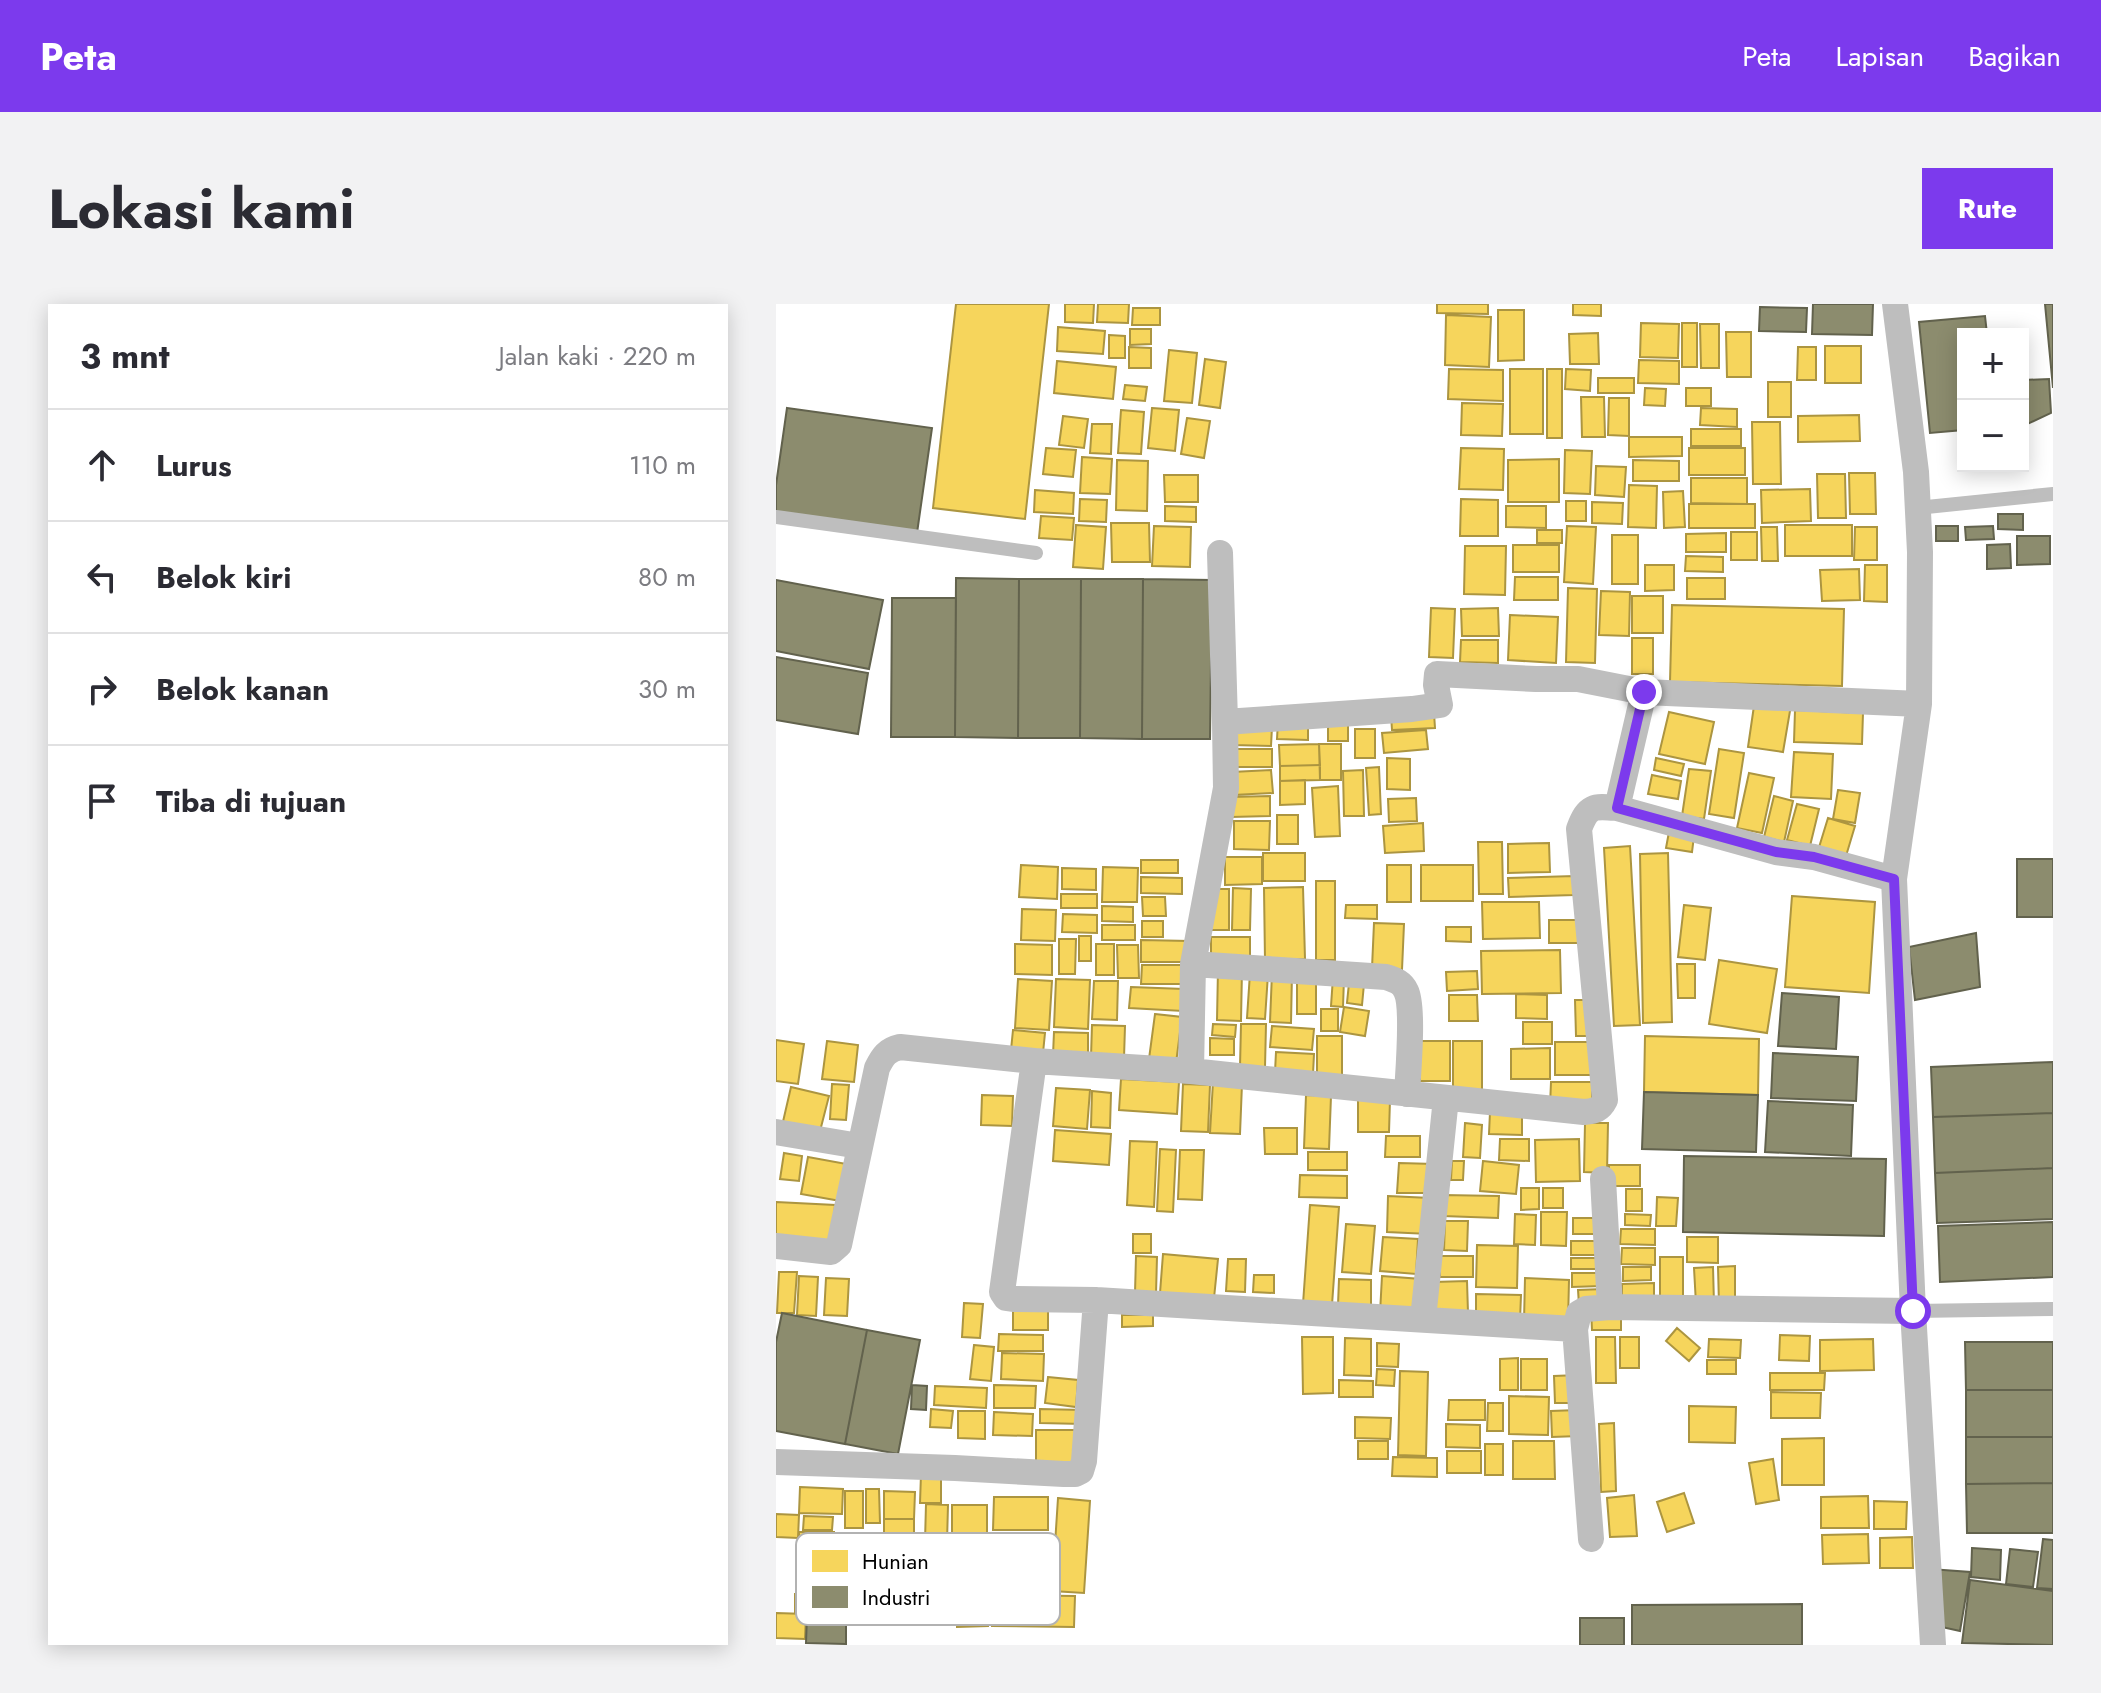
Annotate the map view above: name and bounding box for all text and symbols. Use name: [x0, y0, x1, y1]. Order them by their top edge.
text: Peta: [40, 29, 117, 84]
text: Peta: [1742, 36, 1791, 77]
text: Lapisan: [1835, 36, 1924, 77]
text: Bagikan: [1968, 36, 2061, 77]
text: Lokasi kami: [48, 168, 355, 249]
button: Rute: [1922, 168, 2053, 249]
map controls: [1957, 328, 2029, 472]
button: +: [1957, 328, 2029, 400]
text: 3 mnt: [80, 332, 170, 381]
text: Jalan kaki · 220 m: [499, 337, 696, 375]
button: −: [1957, 400, 2029, 472]
icon: ahead: [80, 443, 124, 487]
text: Lurus: [156, 444, 232, 487]
text: 110 m: [629, 446, 696, 484]
icon: left: [80, 555, 124, 599]
text: Belok kiri: [156, 556, 291, 599]
text: 80 m: [638, 558, 696, 596]
icon: right: [80, 667, 124, 711]
text: Belok kanan: [156, 668, 329, 711]
text: 30 m: [638, 670, 696, 708]
route end: [1626, 674, 1662, 710]
icon: arrive: [80, 779, 124, 823]
text: Tiba di tujuan: [156, 780, 346, 823]
route start: [1895, 1293, 1931, 1329]
legend: [796, 1533, 1060, 1625]
text: Hunian: [862, 1545, 929, 1577]
text: Industri: [862, 1581, 930, 1613]

